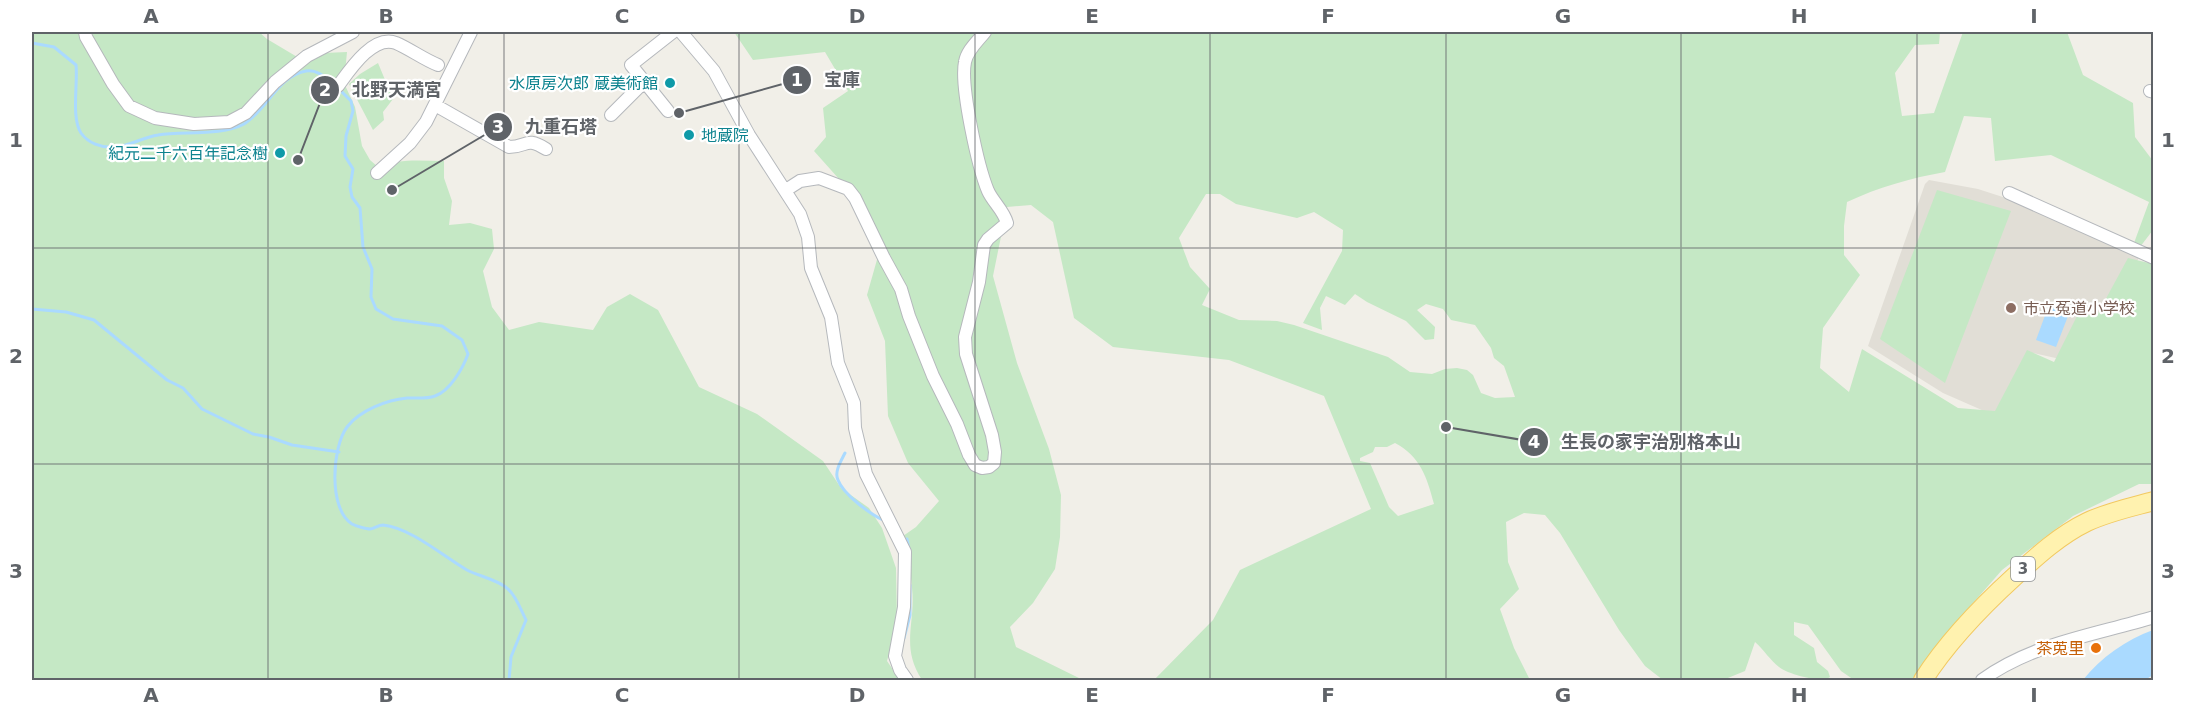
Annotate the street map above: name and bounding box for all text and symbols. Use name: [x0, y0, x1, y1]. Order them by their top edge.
text: A: [143, 4, 159, 28]
text: B: [378, 4, 394, 28]
text: C: [615, 4, 629, 28]
text: D: [849, 4, 865, 28]
text: E: [1085, 4, 1099, 28]
text: F: [1321, 4, 1335, 28]
text: G: [1555, 4, 1571, 28]
text: H: [1791, 4, 1807, 28]
text: I: [2030, 4, 2038, 28]
callout: 宝庫: [782, 62, 872, 98]
text: 1: [791, 69, 803, 90]
text: 宝庫: [824, 69, 860, 90]
callout: 北野天満宮: [310, 72, 454, 108]
place label: 水原房次郎 蔵美術館: [509, 74, 658, 93]
marker: 水原房次郎 蔵美術館: [663, 76, 677, 90]
text: 2: [319, 79, 331, 100]
text: 北野天満宮: [352, 79, 442, 100]
callout: 九重石塔: [483, 109, 609, 145]
text: 3: [492, 116, 504, 137]
text: 九重石塔: [525, 116, 597, 137]
place label: 地蔵院: [701, 126, 749, 145]
text: 1: [9, 128, 23, 152]
marker: 地蔵院: [682, 128, 696, 142]
text: 1: [2161, 128, 2175, 152]
place label: 紀元二千六百年記念樹: [108, 144, 268, 163]
marker: 紀元二千六百年記念樹: [273, 146, 287, 160]
place label: 市立菟道小学校: [2023, 299, 2135, 318]
marker: 市立菟道小学校: [2004, 301, 2018, 315]
text: 2: [9, 344, 23, 368]
text: 2: [2161, 344, 2175, 368]
callout: 生長の家宇治別格本山: [1519, 424, 1753, 460]
text: 4: [1528, 431, 1540, 452]
text: 生長の家宇治別格本山: [1561, 431, 1741, 452]
road number: 3: [2011, 557, 2035, 581]
text: 3: [9, 559, 23, 583]
text: 3: [2161, 559, 2175, 583]
place label: 茶莵里: [2036, 639, 2084, 658]
marker: 茶莵里: [2089, 641, 2103, 655]
text: A: [143, 683, 159, 707]
text: B: [378, 683, 394, 707]
text: C: [615, 683, 629, 707]
text: D: [849, 683, 865, 707]
text: E: [1085, 683, 1099, 707]
text: F: [1321, 683, 1335, 707]
text: G: [1555, 683, 1571, 707]
text: H: [1791, 683, 1807, 707]
text: I: [2030, 683, 2038, 707]

